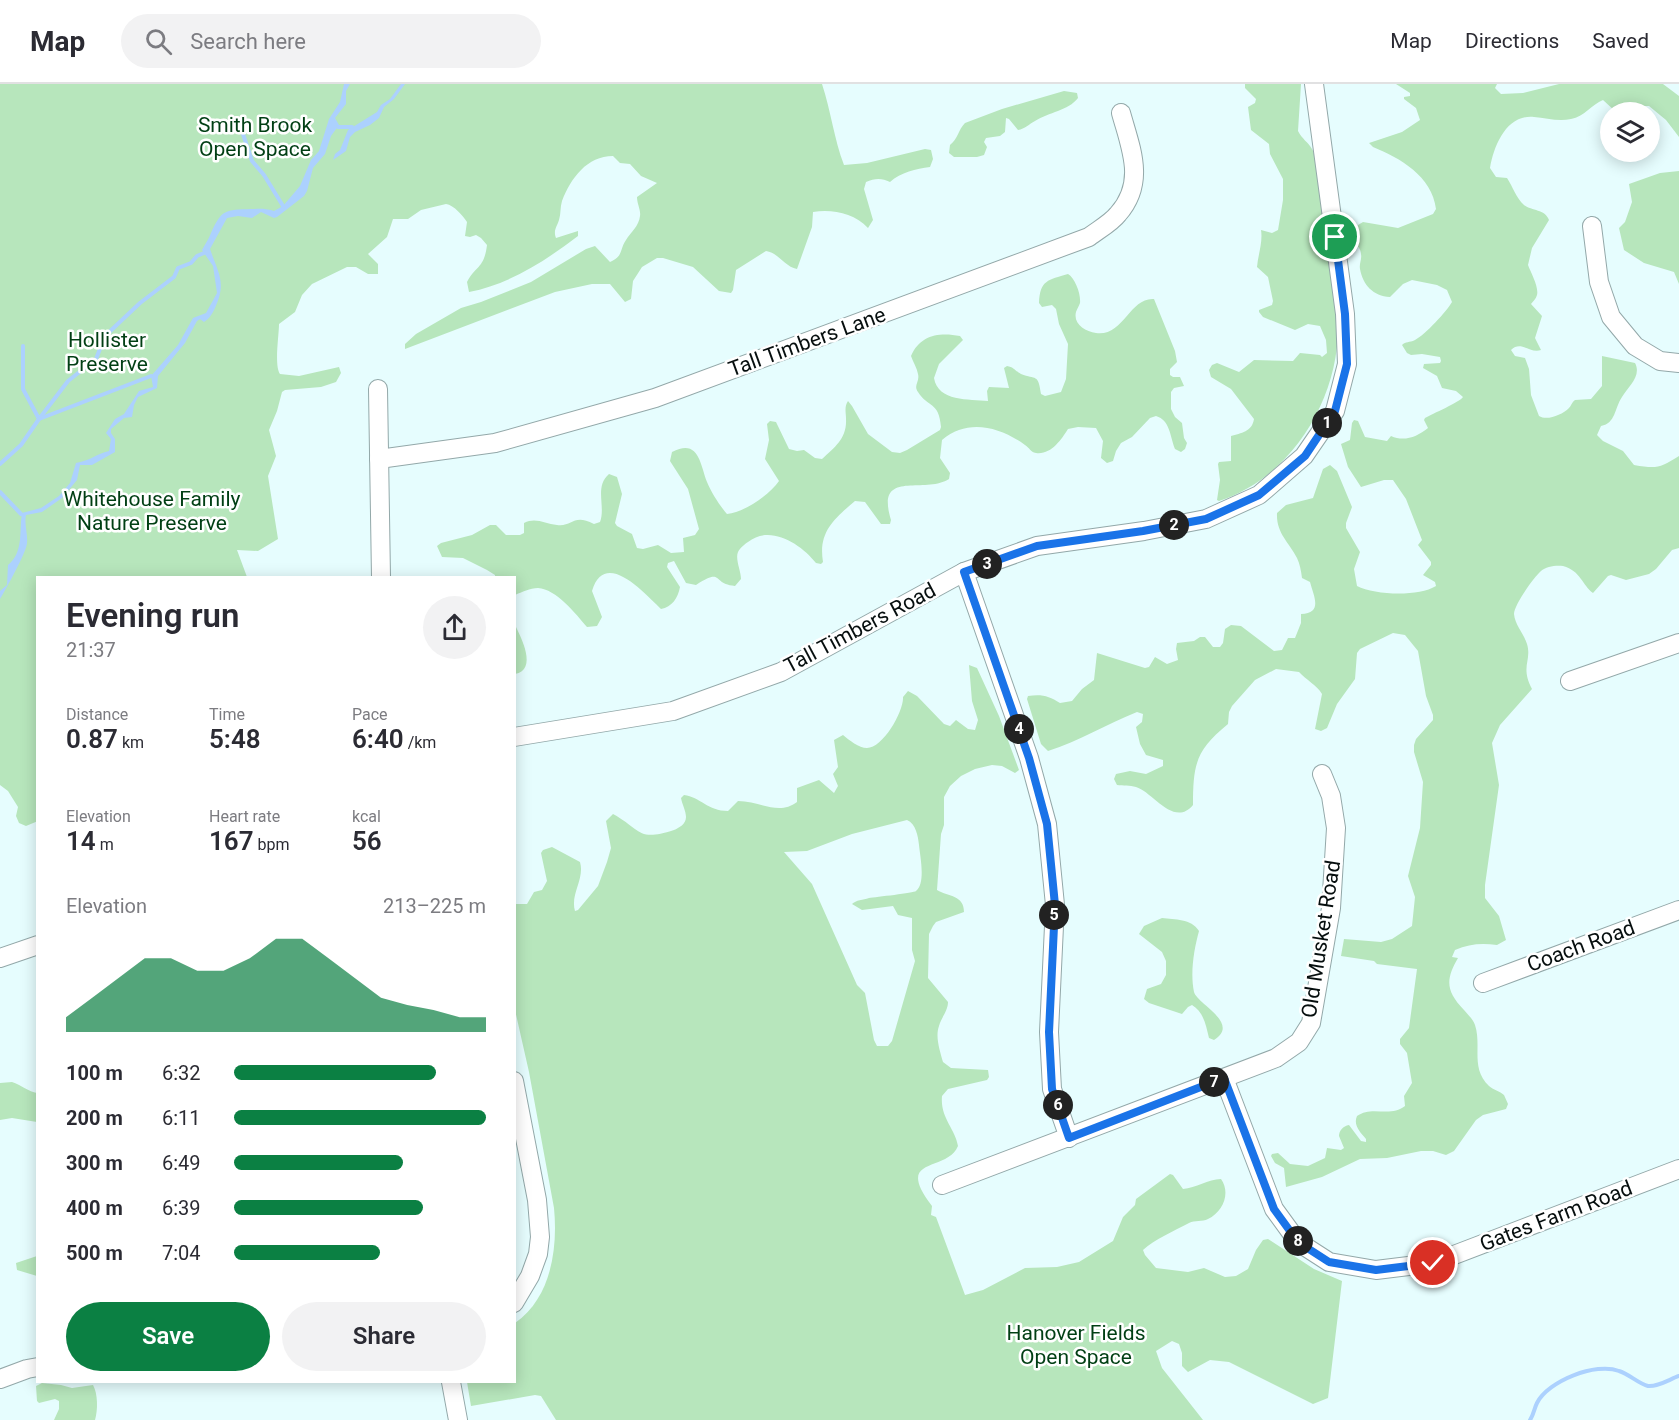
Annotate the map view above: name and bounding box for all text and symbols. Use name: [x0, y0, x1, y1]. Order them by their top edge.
search box: [121, 14, 541, 68]
text: Map: [30, 25, 85, 58]
icon: search: [142, 25, 175, 58]
text: Search here: [190, 29, 306, 54]
text: Map: [1390, 29, 1432, 53]
text: Directions: [1465, 29, 1559, 53]
text: Saved: [1592, 29, 1649, 53]
map controls: [1600, 102, 1660, 162]
button: layers: [1600, 102, 1660, 162]
park label: Smith Brook Open Space: [198, 113, 312, 161]
pin: [1309, 211, 1360, 262]
icon: arrive: [1318, 220, 1351, 253]
street label: Tall Timbers Lane: [725, 302, 889, 382]
park label: Hollister Preserve: [66, 328, 148, 376]
pin: 1: [1312, 408, 1342, 438]
text: 1: [1322, 413, 1332, 432]
park label: Whitehouse Family Nature Preserve: [64, 487, 240, 535]
pin: 2: [1159, 510, 1189, 540]
text: 2: [1169, 515, 1179, 534]
pin: 3: [972, 549, 1002, 579]
text: 3: [982, 554, 992, 573]
street label: Tall Timbers Road: [780, 578, 940, 678]
text: Evening run: [66, 596, 239, 635]
button: share: [423, 596, 486, 659]
text: 21:37: [66, 638, 116, 662]
text: Distance: [66, 705, 128, 724]
text: Time: [209, 705, 245, 724]
text: Pace: [352, 705, 388, 724]
pin: 4: [1004, 714, 1034, 744]
text: 4: [1014, 719, 1024, 738]
text: 0.87: [66, 724, 118, 754]
text: 5:48: [209, 724, 261, 754]
text: 6:40: [352, 724, 404, 754]
text: km: [118, 733, 144, 752]
text: /km: [404, 733, 436, 752]
text: Elevation: [66, 807, 131, 826]
text: Heart rate: [209, 807, 280, 826]
text: kcal: [352, 807, 381, 826]
text: 14: [66, 826, 96, 856]
text: 167: [209, 826, 254, 856]
text: 56: [352, 826, 382, 856]
text: m: [96, 835, 114, 854]
text: bpm: [254, 835, 290, 854]
street label: Old Musket Road: [1297, 859, 1345, 1019]
text: Elevation: [66, 894, 147, 918]
text: 213–225 m: [383, 894, 486, 918]
pin: 5: [1039, 900, 1069, 930]
text: 5: [1049, 905, 1059, 924]
street label: Coach Road: [1524, 915, 1638, 977]
text: 100 m: [66, 1061, 123, 1085]
text: 6:32: [162, 1061, 201, 1085]
pin: 7: [1199, 1067, 1229, 1097]
text: 7: [1209, 1072, 1219, 1091]
pin: 6: [1043, 1090, 1073, 1120]
text: 6: [1053, 1095, 1063, 1114]
text: 200 m: [66, 1106, 123, 1130]
text: 6:11: [162, 1106, 201, 1130]
text: 300 m: [66, 1151, 123, 1175]
text: 6:49: [162, 1151, 201, 1175]
street label: Gates Farm Road: [1476, 1176, 1636, 1256]
text: 400 m: [66, 1196, 123, 1220]
text: 6:39: [162, 1196, 201, 1220]
pin: 8: [1283, 1226, 1313, 1256]
text: 8: [1293, 1231, 1303, 1250]
pin: [1407, 1237, 1458, 1288]
text: 500 m: [66, 1241, 123, 1265]
text: 7:04: [162, 1241, 201, 1265]
icon: check: [1416, 1246, 1449, 1279]
button: Save: [66, 1302, 270, 1371]
button: Share: [282, 1302, 486, 1371]
park label: Hanover Fields Open Space: [1007, 1321, 1145, 1369]

